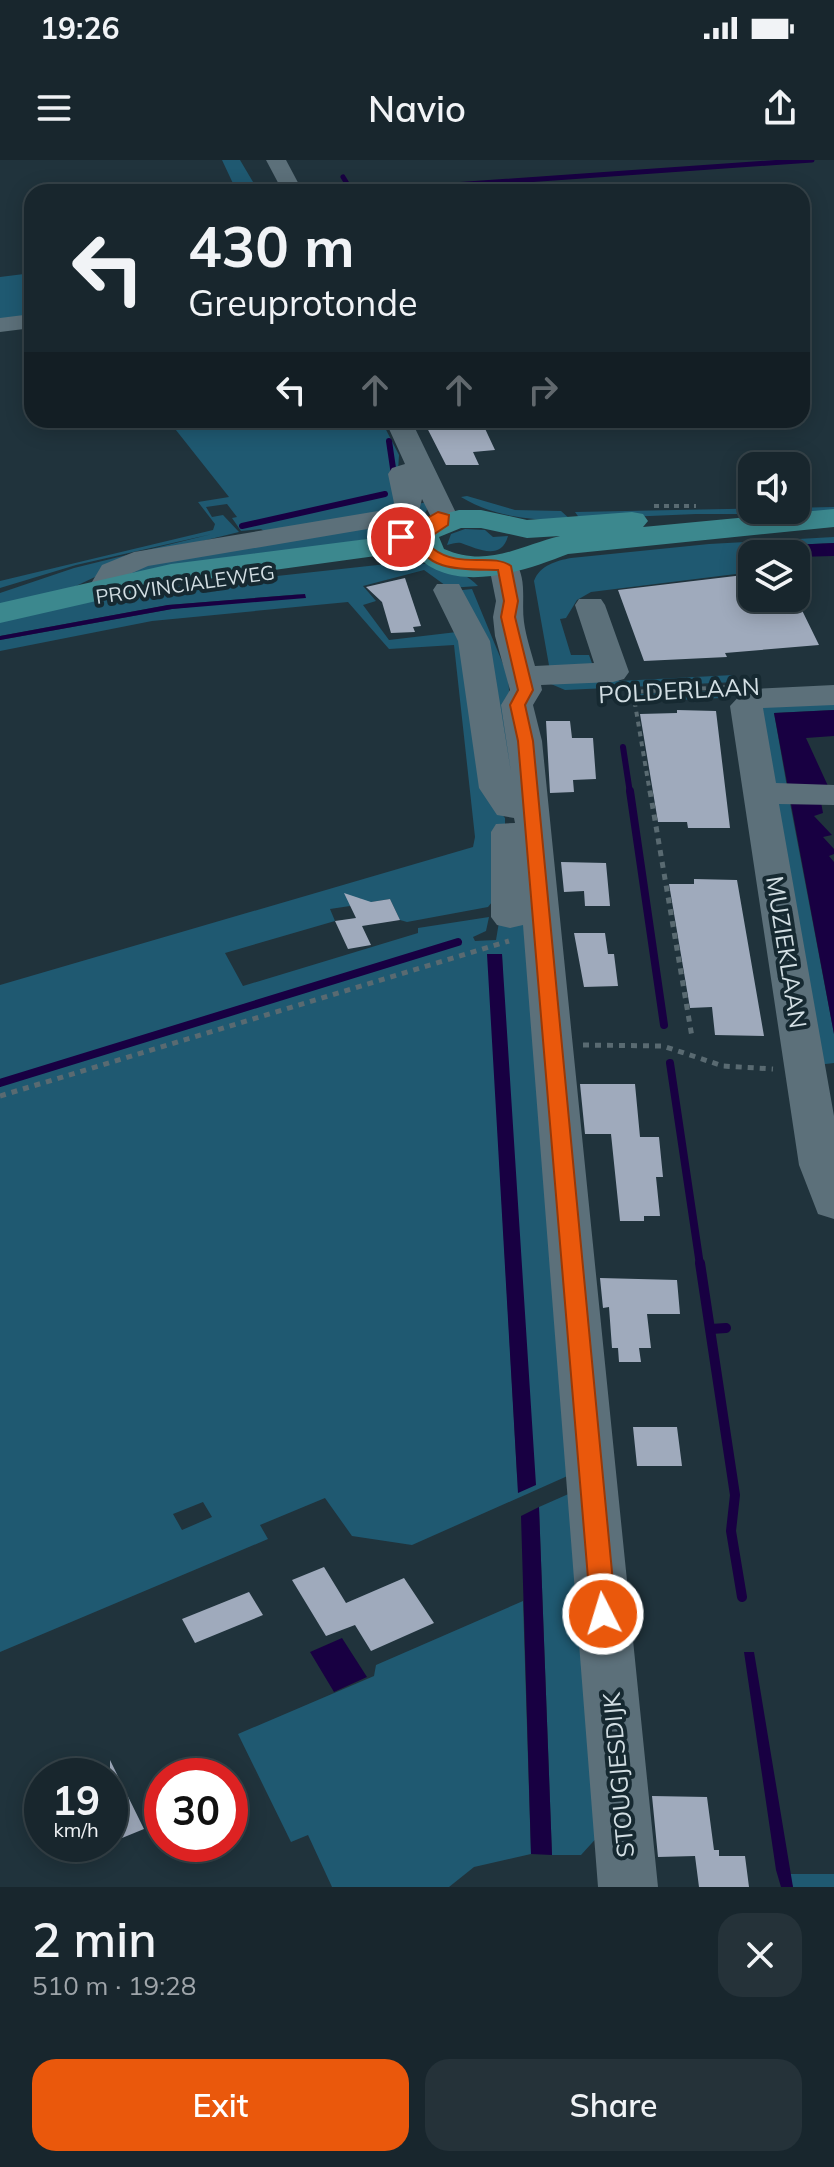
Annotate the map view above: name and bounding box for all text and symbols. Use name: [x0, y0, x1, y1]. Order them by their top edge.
text: 19:26: [40, 9, 119, 47]
icon: menu: [32, 86, 76, 130]
text: Navio: [368, 86, 466, 131]
icon: share: [758, 86, 802, 130]
text: 430 m: [188, 211, 355, 281]
icon: left: [56, 216, 160, 320]
text: Greuprotonde: [188, 280, 418, 325]
icon: left: [269, 368, 313, 412]
icon: ahead: [353, 368, 397, 412]
icon: ahead: [437, 368, 481, 412]
icon: right: [521, 368, 565, 412]
map controls: [738, 452, 810, 612]
button: sound: [738, 452, 810, 524]
pin: [367, 503, 435, 571]
icon: arrive: [379, 515, 423, 559]
button: layers: [738, 540, 810, 612]
street label: PROVINCIALEWEG: [94, 559, 276, 609]
street label: POLDERLAAN: [598, 671, 760, 709]
street label: MUZIEKLAAN: [760, 874, 814, 1030]
position arrow: [561, 1572, 645, 1656]
street label: STOUGJESDIJK: [596, 1690, 640, 1859]
speed limit sign: 30: [144, 1758, 248, 1862]
text: 19: [52, 1775, 100, 1825]
text: km/h: [53, 1817, 99, 1842]
text: 2 min: [32, 1909, 157, 1969]
button: close: [718, 1913, 802, 1997]
text: 510 m · 19:28: [32, 1969, 196, 2002]
button: Exit: [32, 2059, 409, 2151]
button: Share: [425, 2059, 802, 2151]

